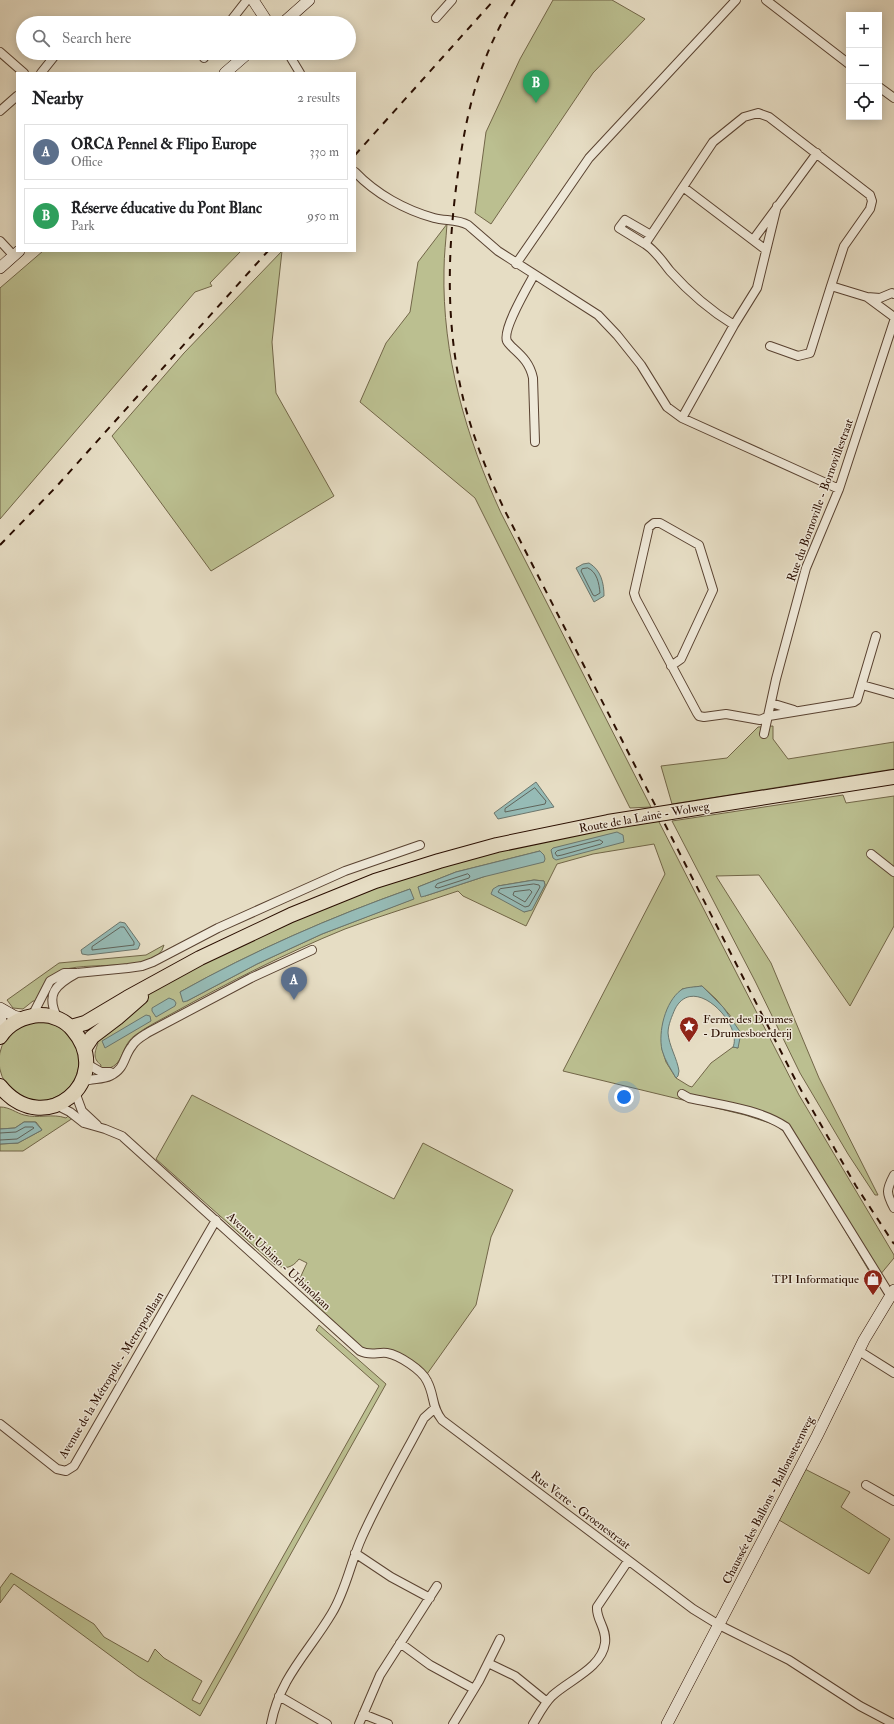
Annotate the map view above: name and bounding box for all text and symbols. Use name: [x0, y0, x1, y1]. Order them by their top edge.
map controls: [846, 12, 882, 120]
button: +: [846, 12, 882, 48]
search box: [16, 16, 356, 60]
icon: search: [30, 27, 52, 49]
text: Search here: [62, 29, 131, 48]
button: −: [846, 48, 882, 84]
pin: B: [523, 70, 549, 103]
button: locate: [846, 84, 882, 120]
text: Nearby: [32, 88, 83, 109]
text: 2 results: [297, 90, 340, 106]
text: ORCA Pennel & Flipo Europe: [71, 135, 257, 154]
text: A: [42, 144, 50, 160]
text: 330 m: [310, 144, 339, 160]
text: Office: [71, 154, 103, 170]
text: Réserve éducative du Pont Blanc: [71, 199, 262, 218]
text: B: [42, 208, 50, 224]
text: 950 m: [307, 208, 339, 224]
text: Park: [71, 218, 95, 234]
street label: Rue du Bornoville - Bornovillestraat: [784, 417, 857, 584]
street label: Route de la Laine - Wolweg: [578, 798, 711, 836]
pin: A: [281, 967, 307, 1000]
place label: Ferme des Drumes - Drumesboerderij: [703, 1012, 793, 1041]
place icon: Ferme des Drumes - Drumesboerderij: [678, 1015, 700, 1043]
your location: [614, 1087, 634, 1107]
street label: Avenue Urbino - Urbinolaan: [223, 1209, 334, 1314]
shop icon: TPI Informatique: [862, 1268, 884, 1296]
place label: TPI Informatique: [772, 1272, 859, 1287]
street label: Avenue de la Métropole - Metropoollaan: [55, 1289, 167, 1462]
street label: Chaussée des Ballons - Ballonssteenweg: [719, 1413, 818, 1587]
street label: Rue Verte - Groenestraat: [528, 1468, 634, 1553]

